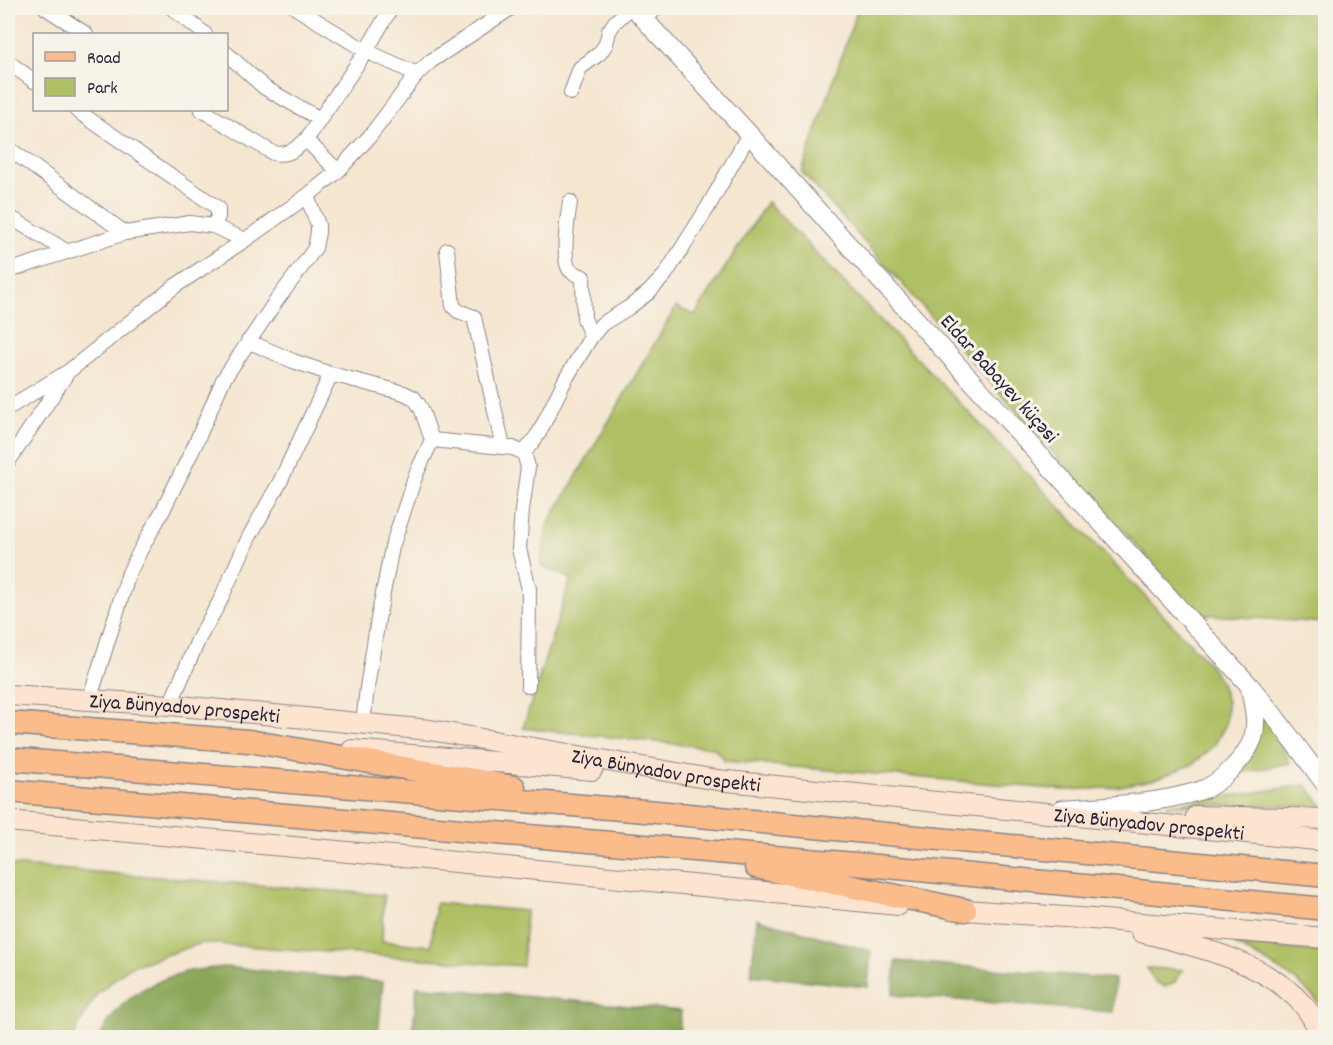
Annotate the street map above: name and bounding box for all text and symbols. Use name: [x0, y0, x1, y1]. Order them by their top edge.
legend: [33, 33, 228, 111]
text: Road: [87, 47, 121, 72]
text: Park: [87, 77, 118, 102]
street label: Eldar Babayev küçəsi: [932, 309, 1064, 451]
street label: Ziya Bünyadov prospekti: [88, 688, 281, 733]
street label: Ziya Bünyadov prospekti: [569, 743, 762, 802]
street label: Ziya Bünyadov prospekti: [1052, 802, 1245, 851]

